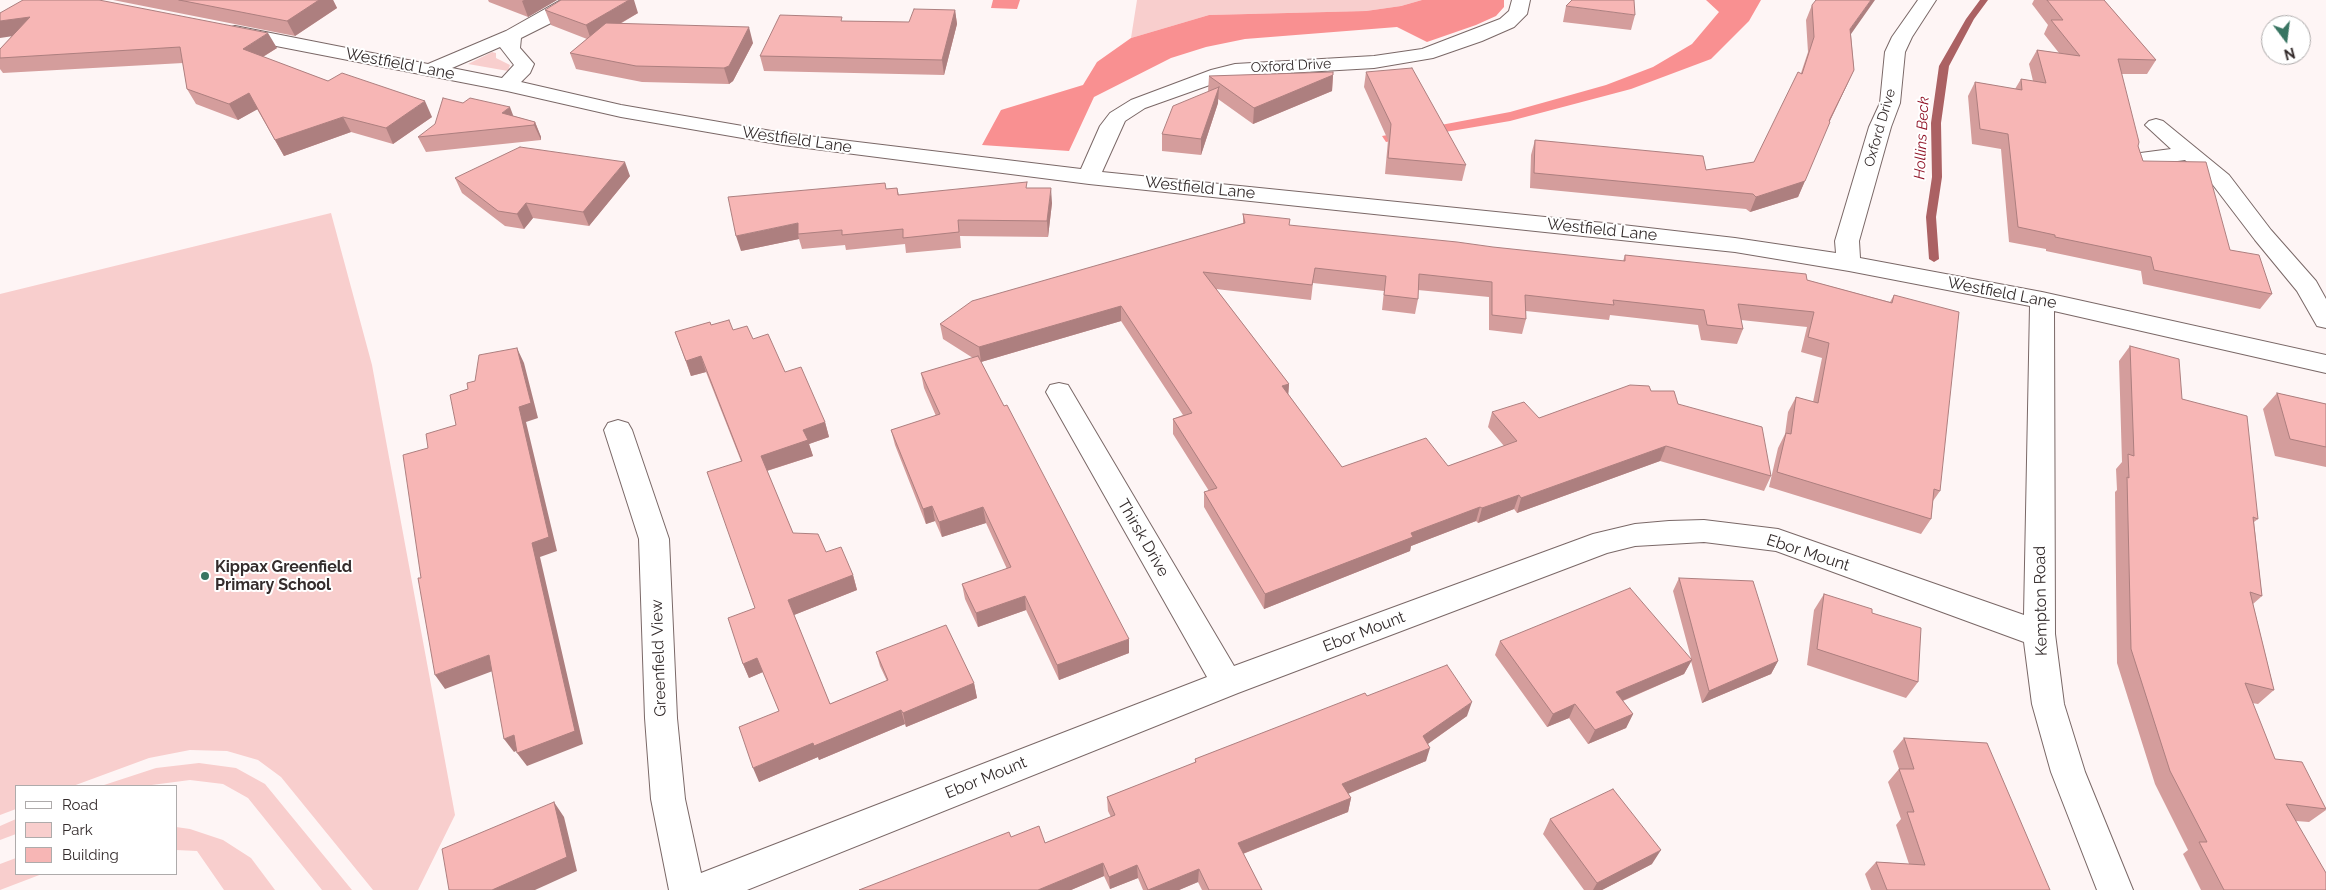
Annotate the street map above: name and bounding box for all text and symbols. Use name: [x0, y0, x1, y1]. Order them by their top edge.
north arrow: [2261, 15, 2311, 65]
street label: Westfield Lane: [344, 44, 456, 84]
text: N: [2282, 44, 2297, 63]
street label: Oxford Drive: [1250, 56, 1332, 76]
street label: Oxford Drive: [1861, 87, 1899, 169]
water label: Hollins Beck: [1911, 96, 1933, 180]
street label: Westfield Lane: [741, 123, 853, 157]
street label: Westfield Lane: [1144, 173, 1256, 203]
street label: Westfield Lane: [1546, 215, 1658, 245]
street label: Westfield Lane: [1946, 273, 2058, 313]
street label: Thirsk Drive: [1113, 496, 1173, 580]
street label: Ebor Mount: [1764, 531, 1852, 575]
street label: Kempton Road: [2030, 546, 2052, 656]
place label: Kippax Greenfield Primary School: [215, 557, 352, 595]
marker: Kippax Greenfield Primary School: [199, 570, 211, 582]
street label: Greenfield View: [647, 599, 671, 717]
street label: Ebor Mount: [1320, 608, 1408, 656]
street label: Ebor Mount: [942, 753, 1030, 803]
legend: [15, 785, 178, 875]
text: Road: [62, 796, 98, 814]
text: Park: [62, 821, 93, 839]
text: Building: [62, 846, 119, 864]

